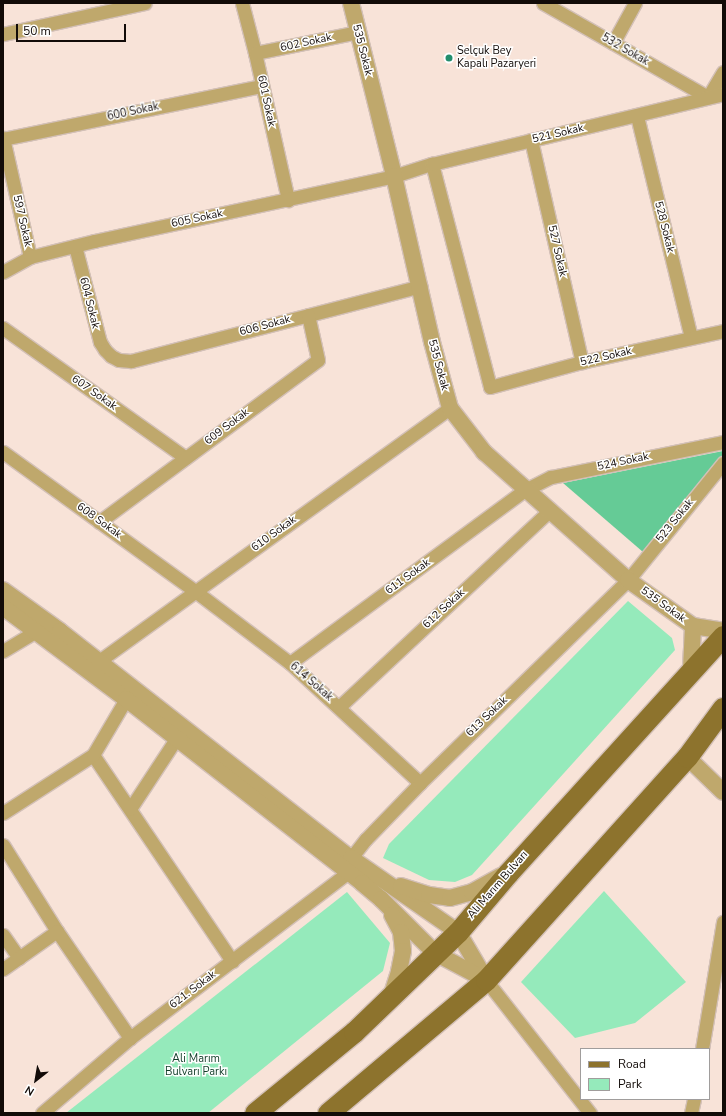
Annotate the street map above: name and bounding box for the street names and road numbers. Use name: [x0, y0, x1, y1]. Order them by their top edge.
street label: 535 Sokak: [349, 23, 375, 77]
street label: 602 Sokak: [279, 31, 333, 55]
street label: 532 Sokak: [599, 31, 651, 69]
street label: 601 Sokak: [254, 74, 278, 128]
street label: 600 Sokak: [106, 100, 160, 124]
street label: 521 Sokak: [531, 122, 585, 146]
street label: 597 Sokak: [10, 194, 34, 248]
street label: 528 Sokak: [651, 200, 677, 254]
street label: 605 Sokak: [170, 207, 224, 231]
street label: 527 Sokak: [545, 224, 569, 278]
street label: 604 Sokak: [76, 276, 102, 330]
street label: 606 Sokak: [238, 313, 292, 339]
street label: 535 Sokak: [425, 338, 451, 392]
street label: 522 Sokak: [579, 345, 633, 369]
street label: 607 Sokak: [69, 373, 119, 413]
street label: 609 Sokak: [202, 406, 252, 448]
street label: 524 Sokak: [596, 450, 650, 474]
street label: 523 Sokak: [653, 497, 697, 545]
street label: 608 Sokak: [74, 500, 124, 542]
street label: 610 Sokak: [249, 513, 299, 555]
street label: 611 Sokak: [383, 556, 433, 598]
street label: 535 Sokak: [638, 584, 688, 626]
street label: 612 Sokak: [420, 586, 468, 632]
street label: 614 Sokak: [287, 660, 335, 704]
street label: 613 Sokak: [464, 694, 510, 740]
street label: Ali Marım Bulvarı: [465, 849, 531, 921]
street label: 621. Sokak: [167, 968, 219, 1012]

